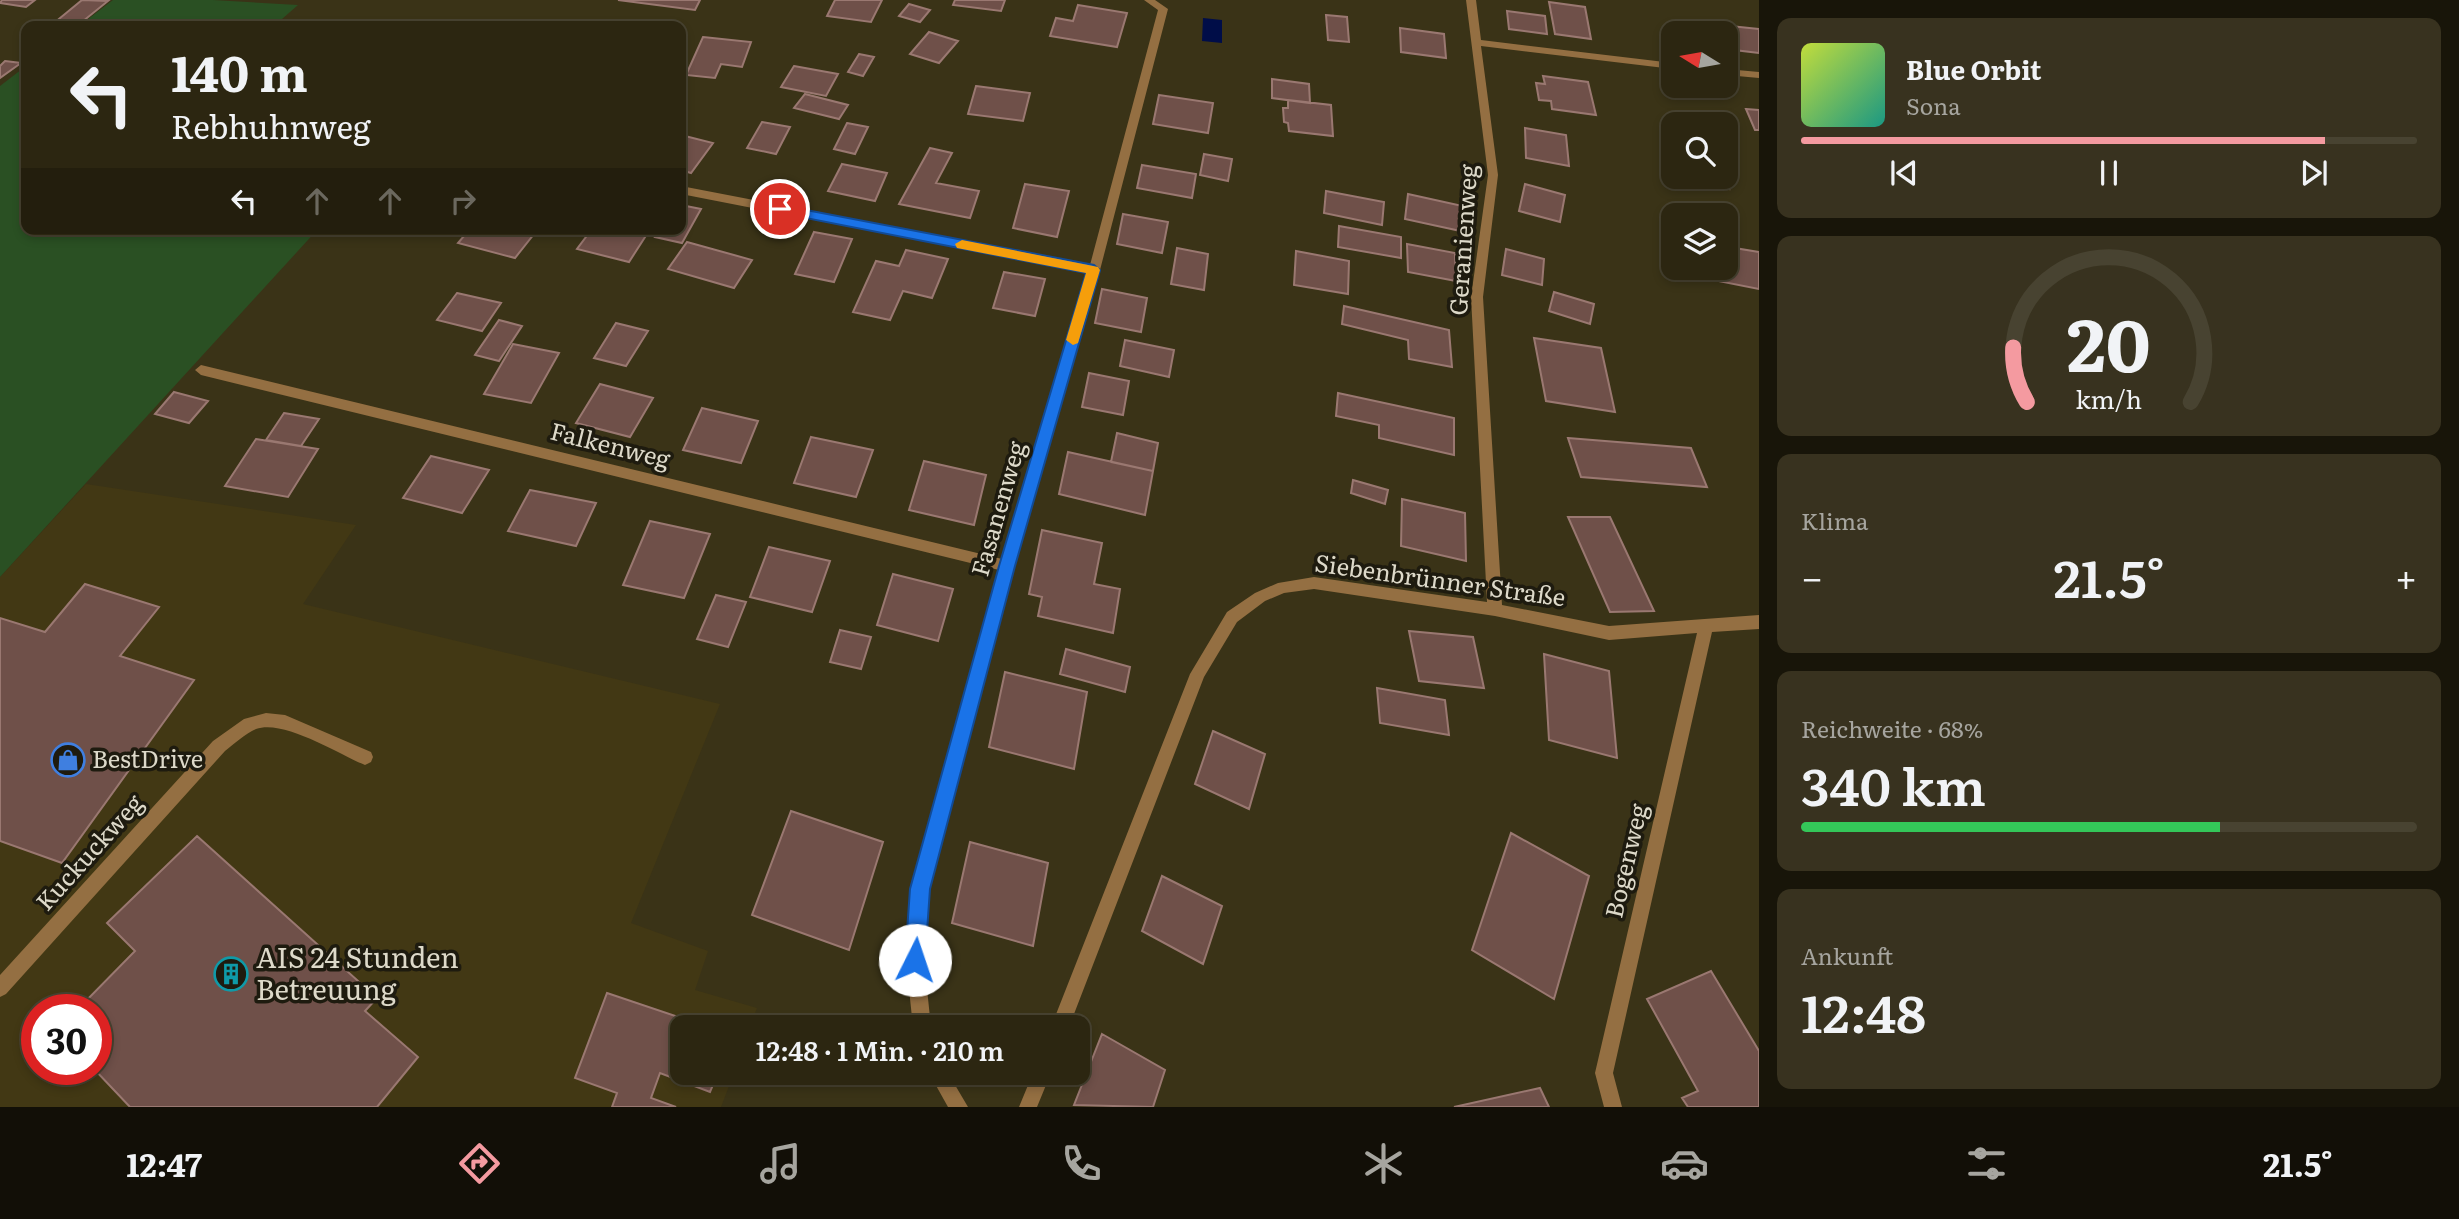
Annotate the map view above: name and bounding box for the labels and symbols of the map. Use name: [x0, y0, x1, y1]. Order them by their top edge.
north arrow: [1661, 21, 1738, 98]
street label: Geranienweg: [1439, 162, 1484, 317]
pin: [750, 179, 810, 239]
street label: Falkenweg: [547, 412, 675, 476]
street label: Fasanenweg: [961, 436, 1033, 580]
street label: Siebenbrünner Straße: [1313, 544, 1568, 613]
place label: BestDrive: [92, 740, 203, 775]
shop icon: BestDrive: [49, 741, 87, 779]
street label: Kuckuckweg: [26, 785, 150, 917]
street label: Bogenweg: [1594, 799, 1655, 921]
position arrow: [878, 923, 952, 997]
place label: AIS 24 Stunden Betreuung: [256, 935, 459, 1009]
building icon: AIS 24 Stunden Betreuung: [212, 955, 250, 993]
speed limit sign: 30: [21, 994, 112, 1085]

